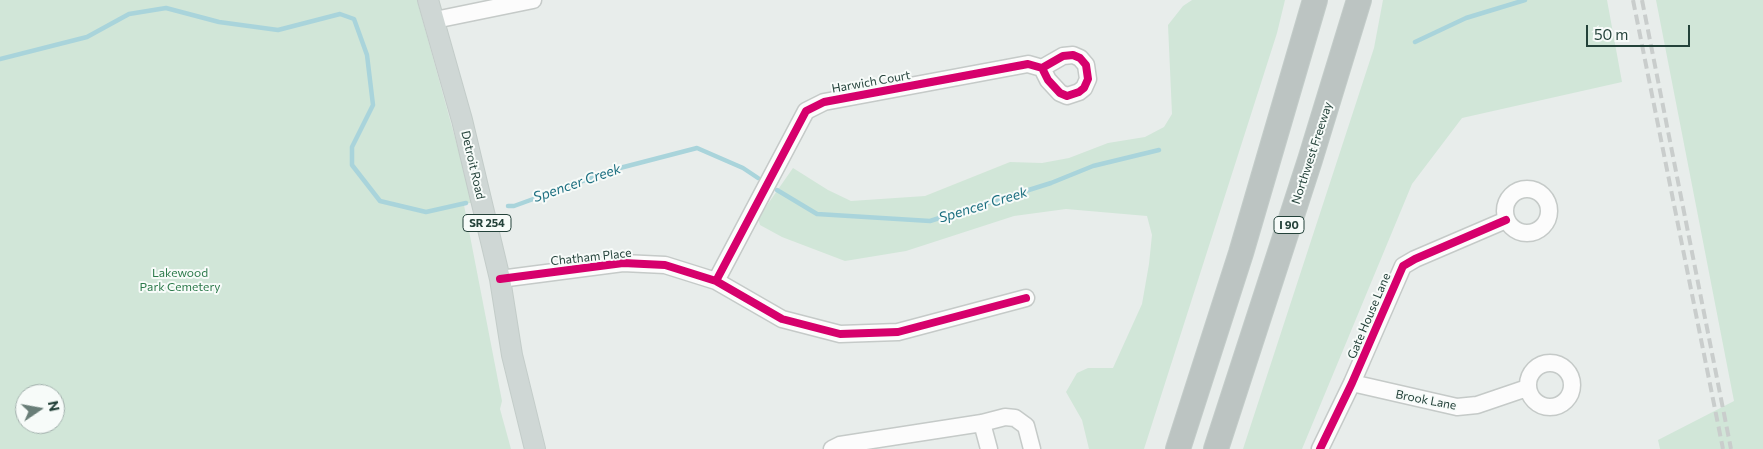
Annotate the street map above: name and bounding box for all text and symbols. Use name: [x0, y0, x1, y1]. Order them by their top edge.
scale bar: [1588, 15, 1692, 47]
text: 50 m: [1594, 25, 1628, 43]
street label: Harwich Court: [831, 68, 911, 96]
street label: Northwest Freeway: [1289, 100, 1335, 206]
street label: Detroit Road: [458, 129, 488, 201]
water label: Spencer Creek: [531, 160, 623, 206]
water label: Spencer Creek: [937, 184, 1029, 226]
road number: SR 254: [463, 214, 511, 232]
road number: I 90: [1274, 216, 1304, 234]
street label: Chatham Place: [550, 246, 632, 268]
park label: Lakewood Park Cemetery: [140, 266, 220, 294]
street label: Gate House Lane: [1344, 271, 1394, 361]
north arrow: [15, 384, 65, 434]
street label: Brook Lane: [1394, 387, 1458, 413]
text: N: [45, 399, 64, 413]

